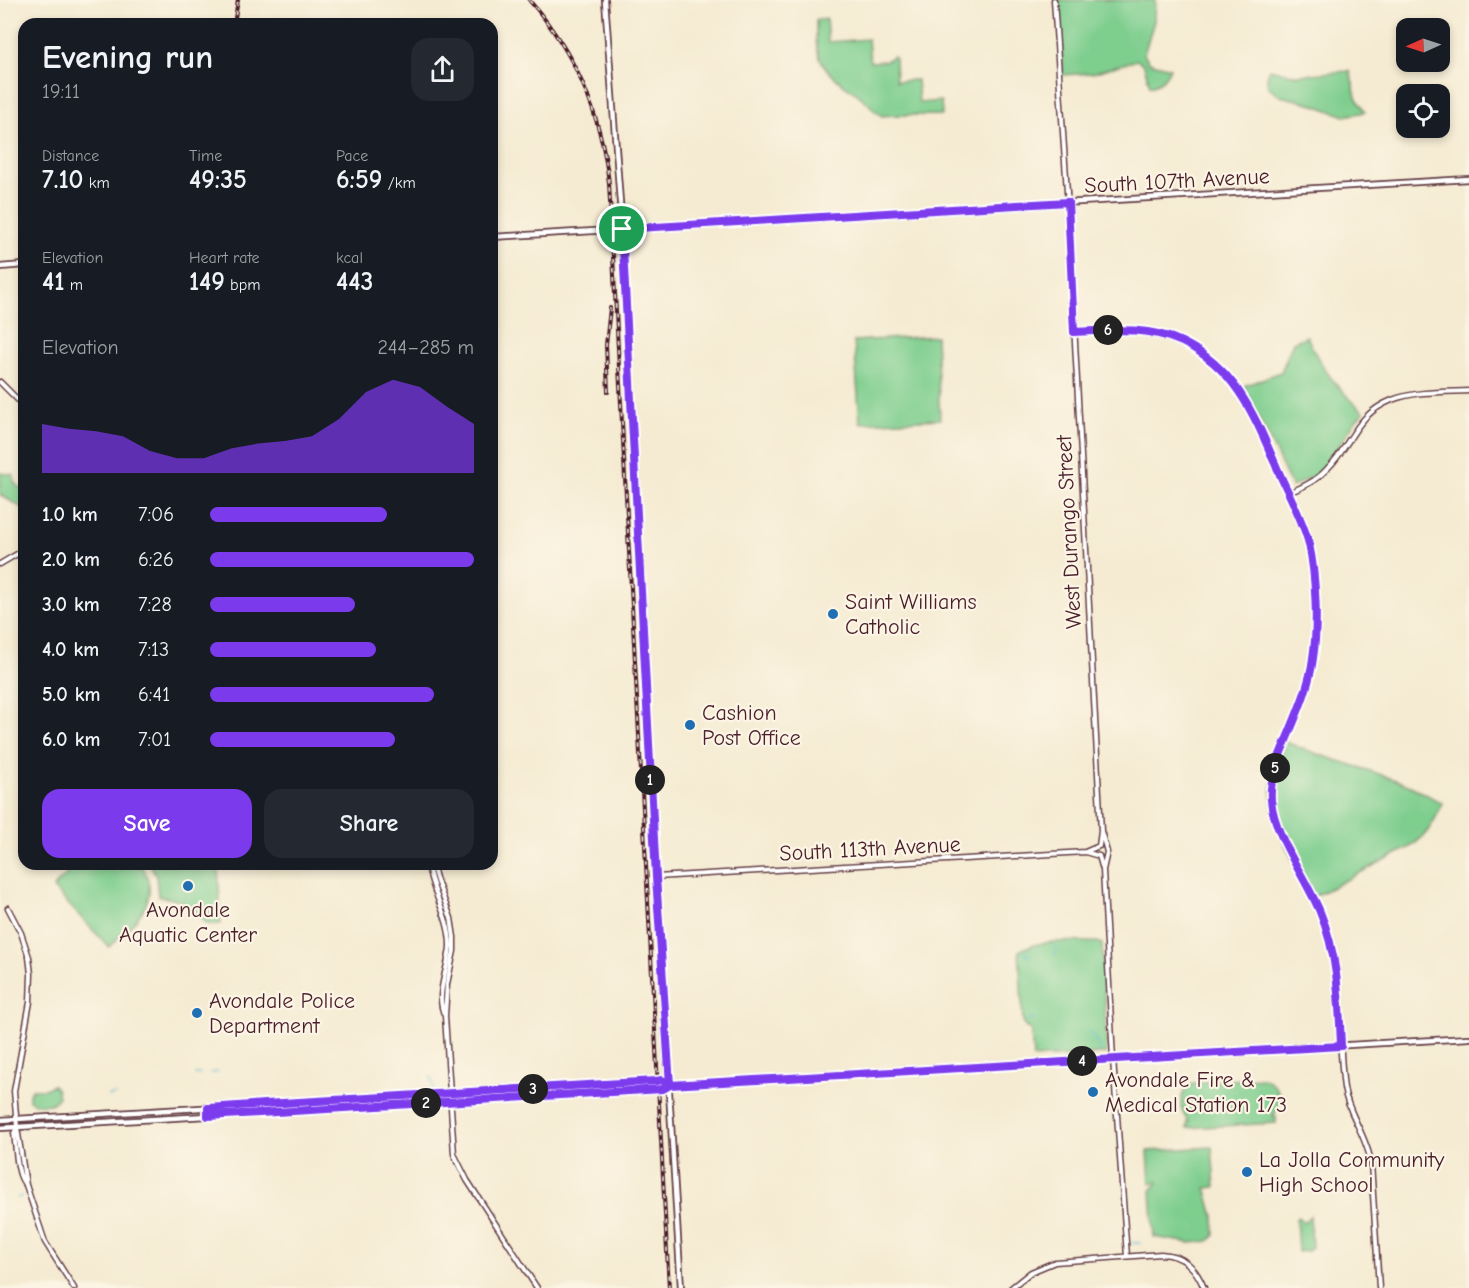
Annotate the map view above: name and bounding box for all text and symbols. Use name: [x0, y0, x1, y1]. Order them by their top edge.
north arrow: [1396, 18, 1450, 72]
map controls: [1396, 18, 1450, 138]
text: Evening run: [42, 38, 213, 76]
button: share: [411, 38, 474, 101]
text: 19:11: [42, 80, 80, 103]
button: locate: [1396, 84, 1450, 138]
text: Distance: [42, 147, 99, 165]
text: Time: [189, 147, 222, 165]
text: Pace: [336, 147, 368, 165]
street label: South 107th Avenue: [1084, 163, 1270, 199]
text: 7.10: [42, 165, 84, 195]
text: 49:35: [189, 165, 247, 195]
text: 6:59: [336, 165, 382, 195]
text: km: [84, 174, 110, 192]
text: /km: [382, 174, 416, 192]
pin: [596, 203, 647, 254]
icon: arrive: [605, 212, 638, 245]
text: Elevation: [42, 249, 103, 267]
text: Heart rate: [189, 249, 260, 267]
text: kcal: [336, 249, 363, 267]
text: 41: [42, 267, 64, 297]
text: 149: [189, 267, 225, 297]
text: 443: [336, 267, 373, 297]
text: m: [64, 276, 83, 294]
text: bpm: [225, 276, 260, 294]
pin: 6: [1093, 315, 1123, 345]
text: 6: [1104, 321, 1112, 339]
text: Elevation: [42, 336, 119, 359]
text: 244–285 m: [377, 336, 474, 359]
street label: West Durango Street: [1051, 434, 1087, 630]
text: 1.0 km: [42, 503, 98, 526]
text: 7:06: [138, 503, 174, 526]
text: 2.0 km: [42, 548, 100, 571]
text: 6:26: [138, 548, 174, 571]
place label: Saint Williams Catholic: [845, 589, 977, 640]
text: 3.0 km: [42, 593, 100, 616]
text: 7:28: [138, 593, 172, 616]
marker: Saint Williams Catholic: [826, 607, 840, 621]
text: 4.0 km: [42, 638, 99, 661]
text: 7:13: [138, 638, 169, 661]
text: 5.0 km: [42, 683, 100, 706]
text: 6:41: [138, 683, 170, 706]
place label: Cashion Post Office: [702, 700, 801, 751]
marker: Cashion Post Office: [683, 718, 697, 732]
text: 6.0 km: [42, 728, 100, 751]
text: 7:01: [138, 728, 171, 751]
pin: 5: [1260, 753, 1290, 783]
text: 5: [1271, 759, 1279, 777]
pin: 1: [635, 765, 665, 795]
text: 1: [647, 771, 653, 789]
button: Save: [42, 789, 252, 858]
button: Share: [264, 789, 474, 858]
street label: South 113th Avenue: [779, 831, 961, 867]
marker: Avondale Aquatic Center: [181, 879, 195, 893]
place label: Avondale Aquatic Center: [119, 897, 257, 948]
place label: Avondale Police Department: [209, 988, 355, 1039]
marker: Avondale Police Department: [190, 1006, 204, 1020]
pin: 4: [1067, 1046, 1097, 1076]
text: 4: [1078, 1052, 1086, 1070]
place label: Avondale Fire & Medical Station 173: [1105, 1067, 1287, 1118]
pin: 3: [518, 1074, 548, 1104]
text: 3: [529, 1080, 537, 1098]
marker: Avondale Fire & Medical Station 173: [1086, 1085, 1100, 1099]
pin: 2: [411, 1088, 441, 1118]
text: 2: [422, 1094, 430, 1112]
place label: La Jolla Community High School: [1259, 1147, 1445, 1198]
marker: La Jolla Community High School: [1240, 1165, 1254, 1179]

